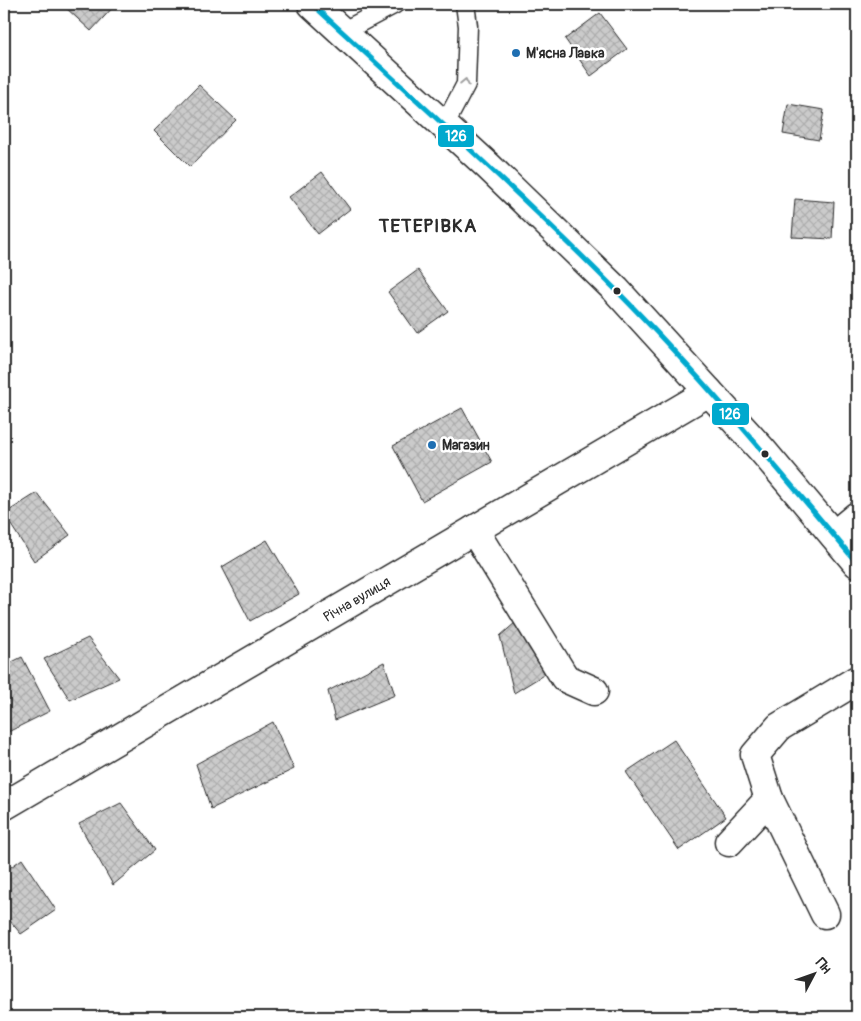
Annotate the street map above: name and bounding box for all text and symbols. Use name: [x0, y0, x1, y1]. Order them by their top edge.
place label: М'ясна Лавка: [526, 45, 605, 62]
marker: М'ясна Лавка: [510, 47, 522, 59]
one-way arrow: [459, 78, 470, 87]
line badge: 126: [437, 124, 475, 148]
text: 126: [445, 128, 467, 145]
district label: ТЕТЕРІВКА: [378, 214, 477, 238]
unlabelled marker: [612, 286, 622, 296]
line badge: 126: [711, 402, 750, 426]
text: 126: [719, 406, 741, 423]
place label: Магазин: [442, 437, 490, 454]
marker: Магазин: [426, 439, 438, 451]
unlabelled marker: [760, 449, 770, 459]
street label: Річна вулиця: [320, 573, 394, 626]
north arrow: [788, 948, 838, 998]
text: Пн: [812, 954, 835, 977]

